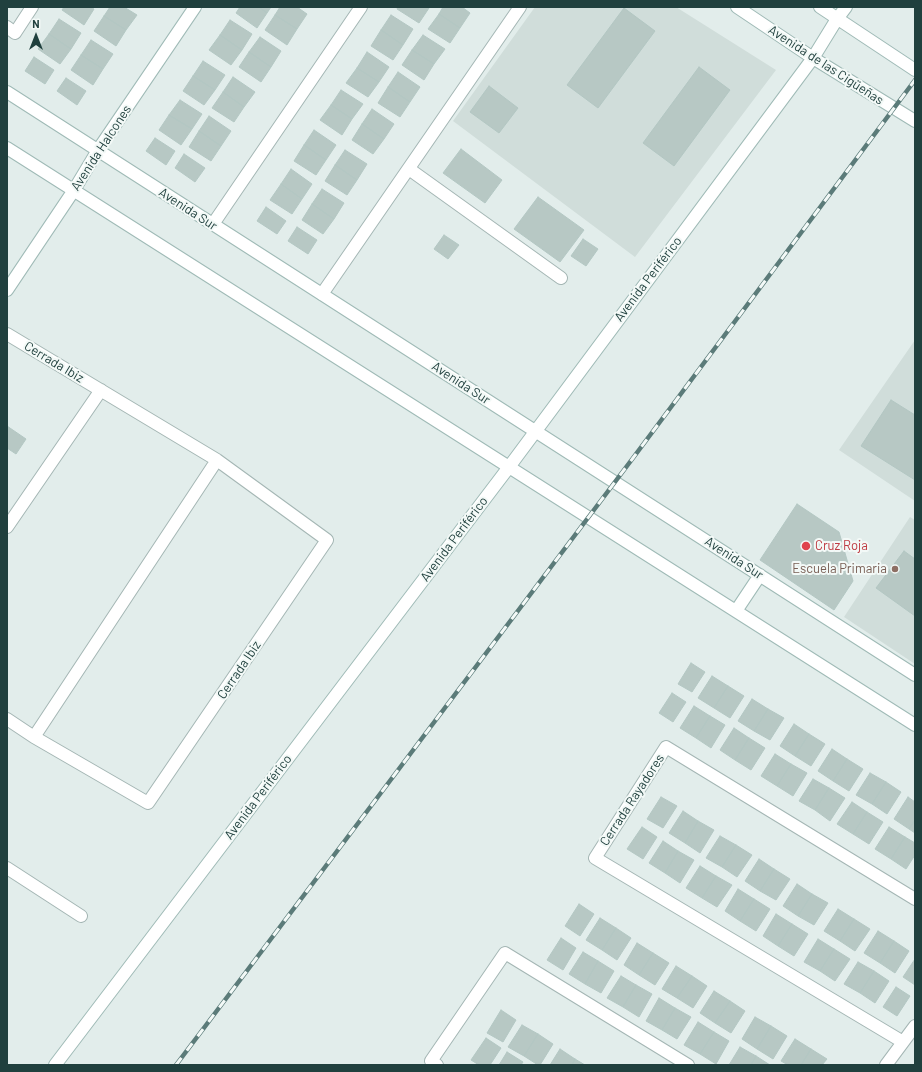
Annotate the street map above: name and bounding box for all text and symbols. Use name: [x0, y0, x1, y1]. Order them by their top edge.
north arrow: [16, 16, 56, 56]
text: N: [32, 17, 40, 30]
street label: Avenida de las Cigüeñas: [765, 22, 887, 108]
street label: Avenida Halcones: [68, 102, 134, 194]
street label: Avenida Sur: [156, 184, 220, 234]
street label: Avenida Periférico: [611, 233, 685, 325]
street label: Cerrada Ibiz: [21, 338, 87, 386]
street label: Avenida Sur: [429, 358, 493, 408]
street label: Avenida Periférico: [417, 493, 491, 585]
street label: Avenida Sur: [702, 533, 766, 583]
place label: Cruz Roja: [815, 538, 868, 554]
marker: Cruz Roja: [800, 540, 812, 552]
place label: Escuela Primaria: [792, 561, 887, 577]
marker: Escuela Primaria: [890, 564, 900, 574]
street label: Cerrada Ibiz: [214, 638, 264, 702]
street label: Avenida Periférico: [221, 751, 295, 843]
street label: Cerrada Rayadores: [597, 751, 667, 849]

